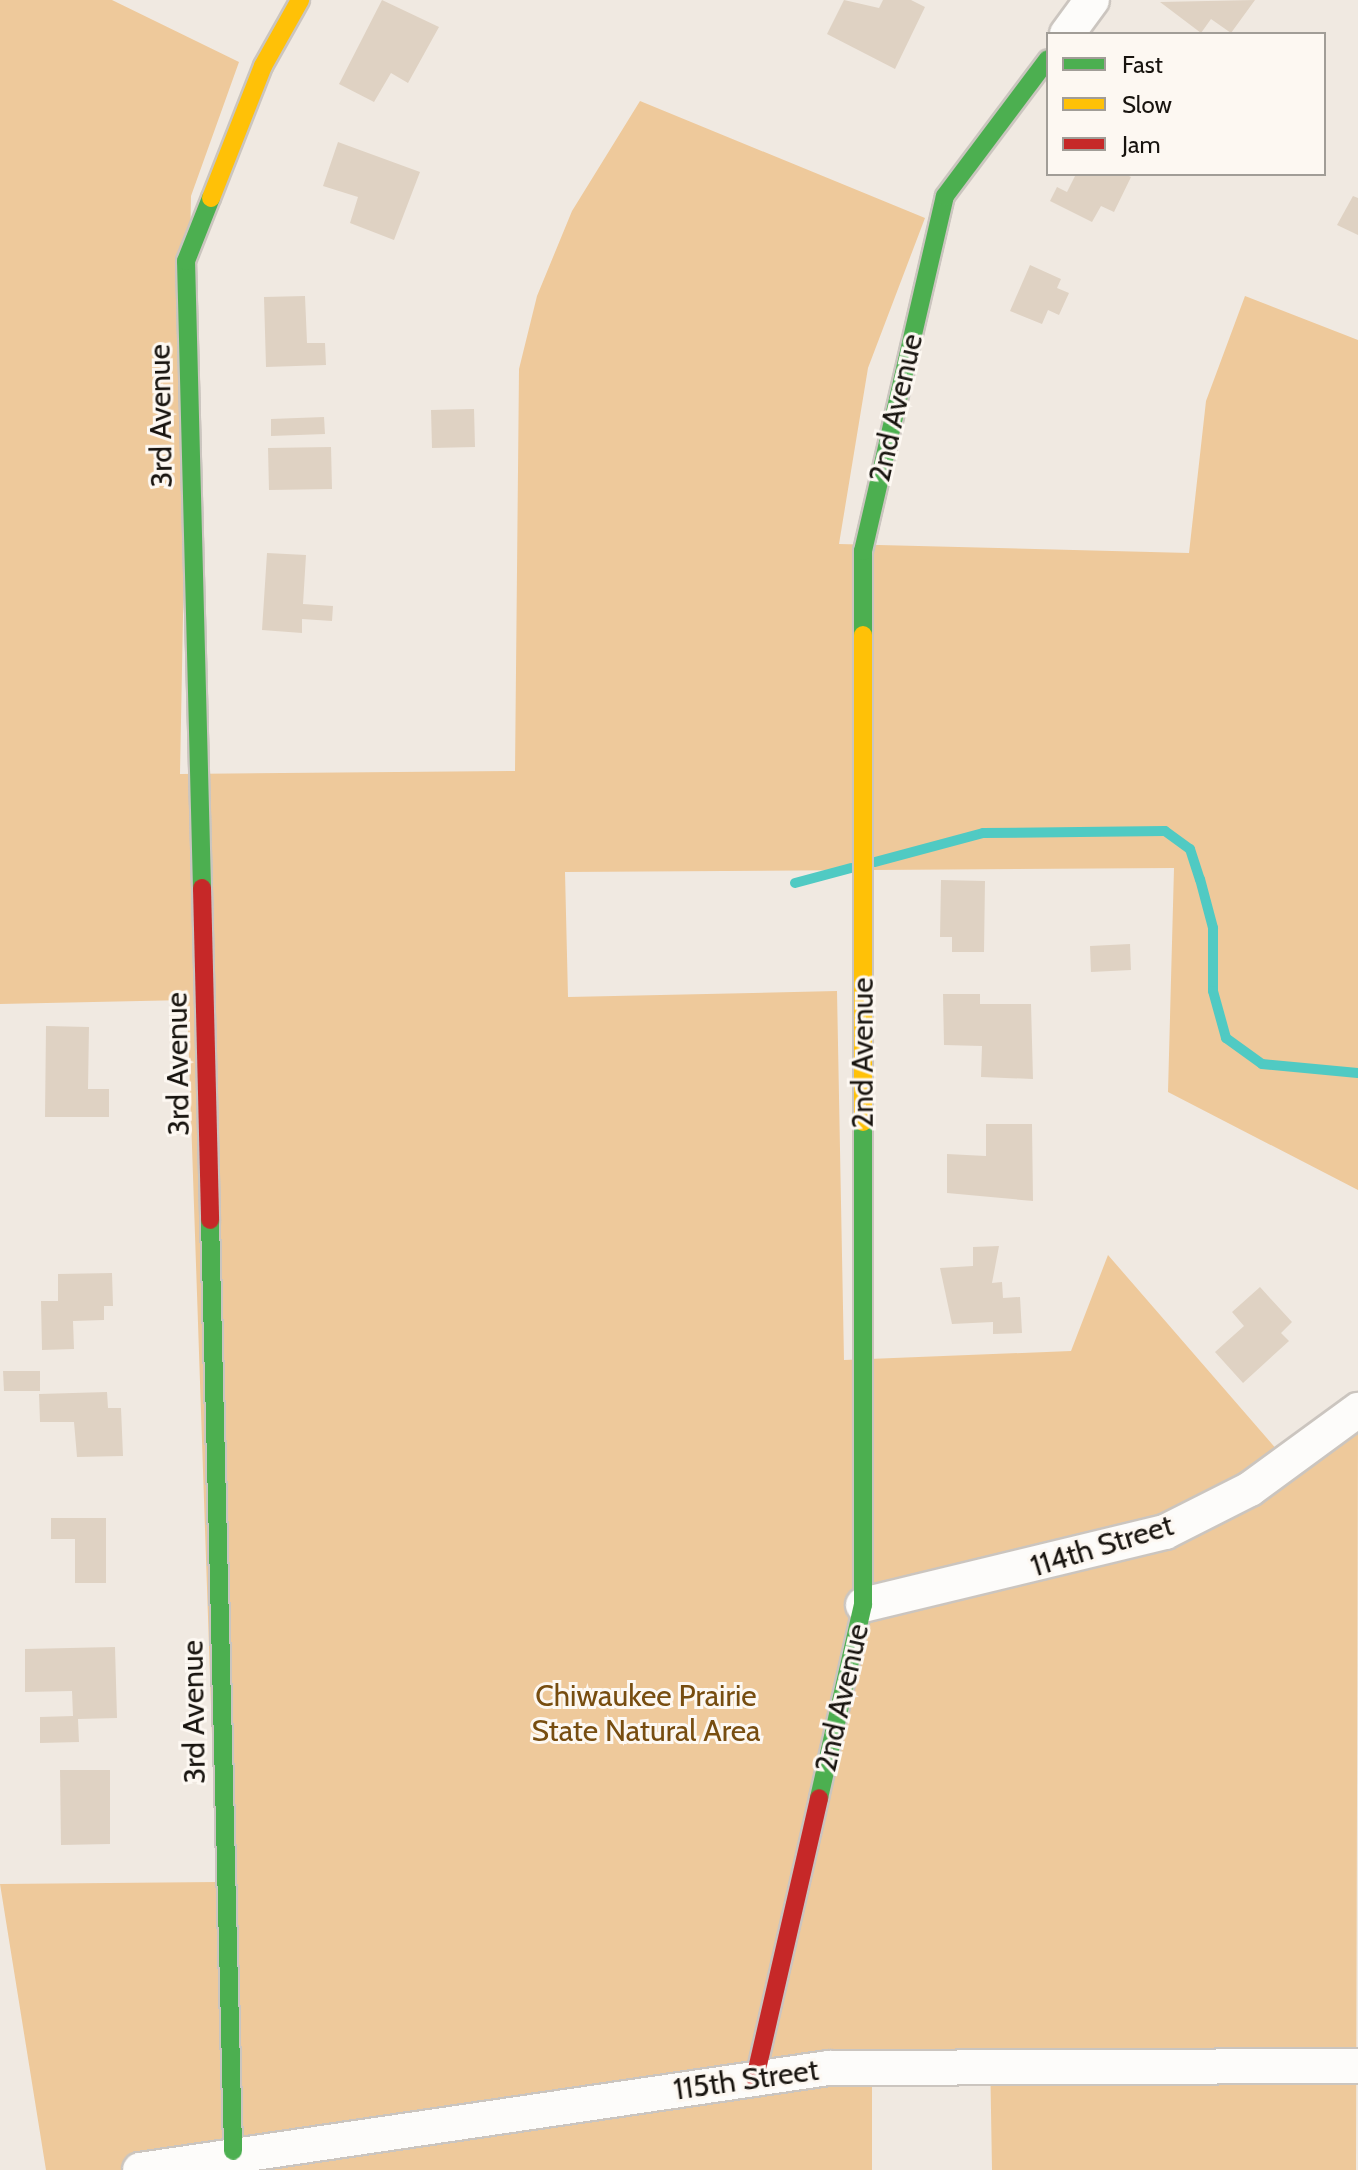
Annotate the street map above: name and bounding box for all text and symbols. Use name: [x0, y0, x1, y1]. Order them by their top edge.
legend: [1046, 32, 1326, 176]
text: Fast: [1122, 50, 1163, 79]
text: Slow: [1122, 90, 1172, 119]
text: Jam: [1122, 130, 1160, 159]
street label: 2nd Avenue: [861, 330, 931, 486]
street label: 3rd Avenue: [142, 344, 180, 488]
street label: 2nd Avenue: [845, 977, 881, 1129]
street label: 3rd Avenue: [159, 992, 197, 1136]
street label: 114th Street: [1026, 1507, 1178, 1585]
street label: 2nd Avenue: [807, 1620, 877, 1776]
street label: 3rd Avenue: [175, 1640, 213, 1784]
park label: Chiwaukee Prairie State Natural Area: [532, 1678, 760, 1748]
street label: 115th Street: [671, 2052, 821, 2108]

